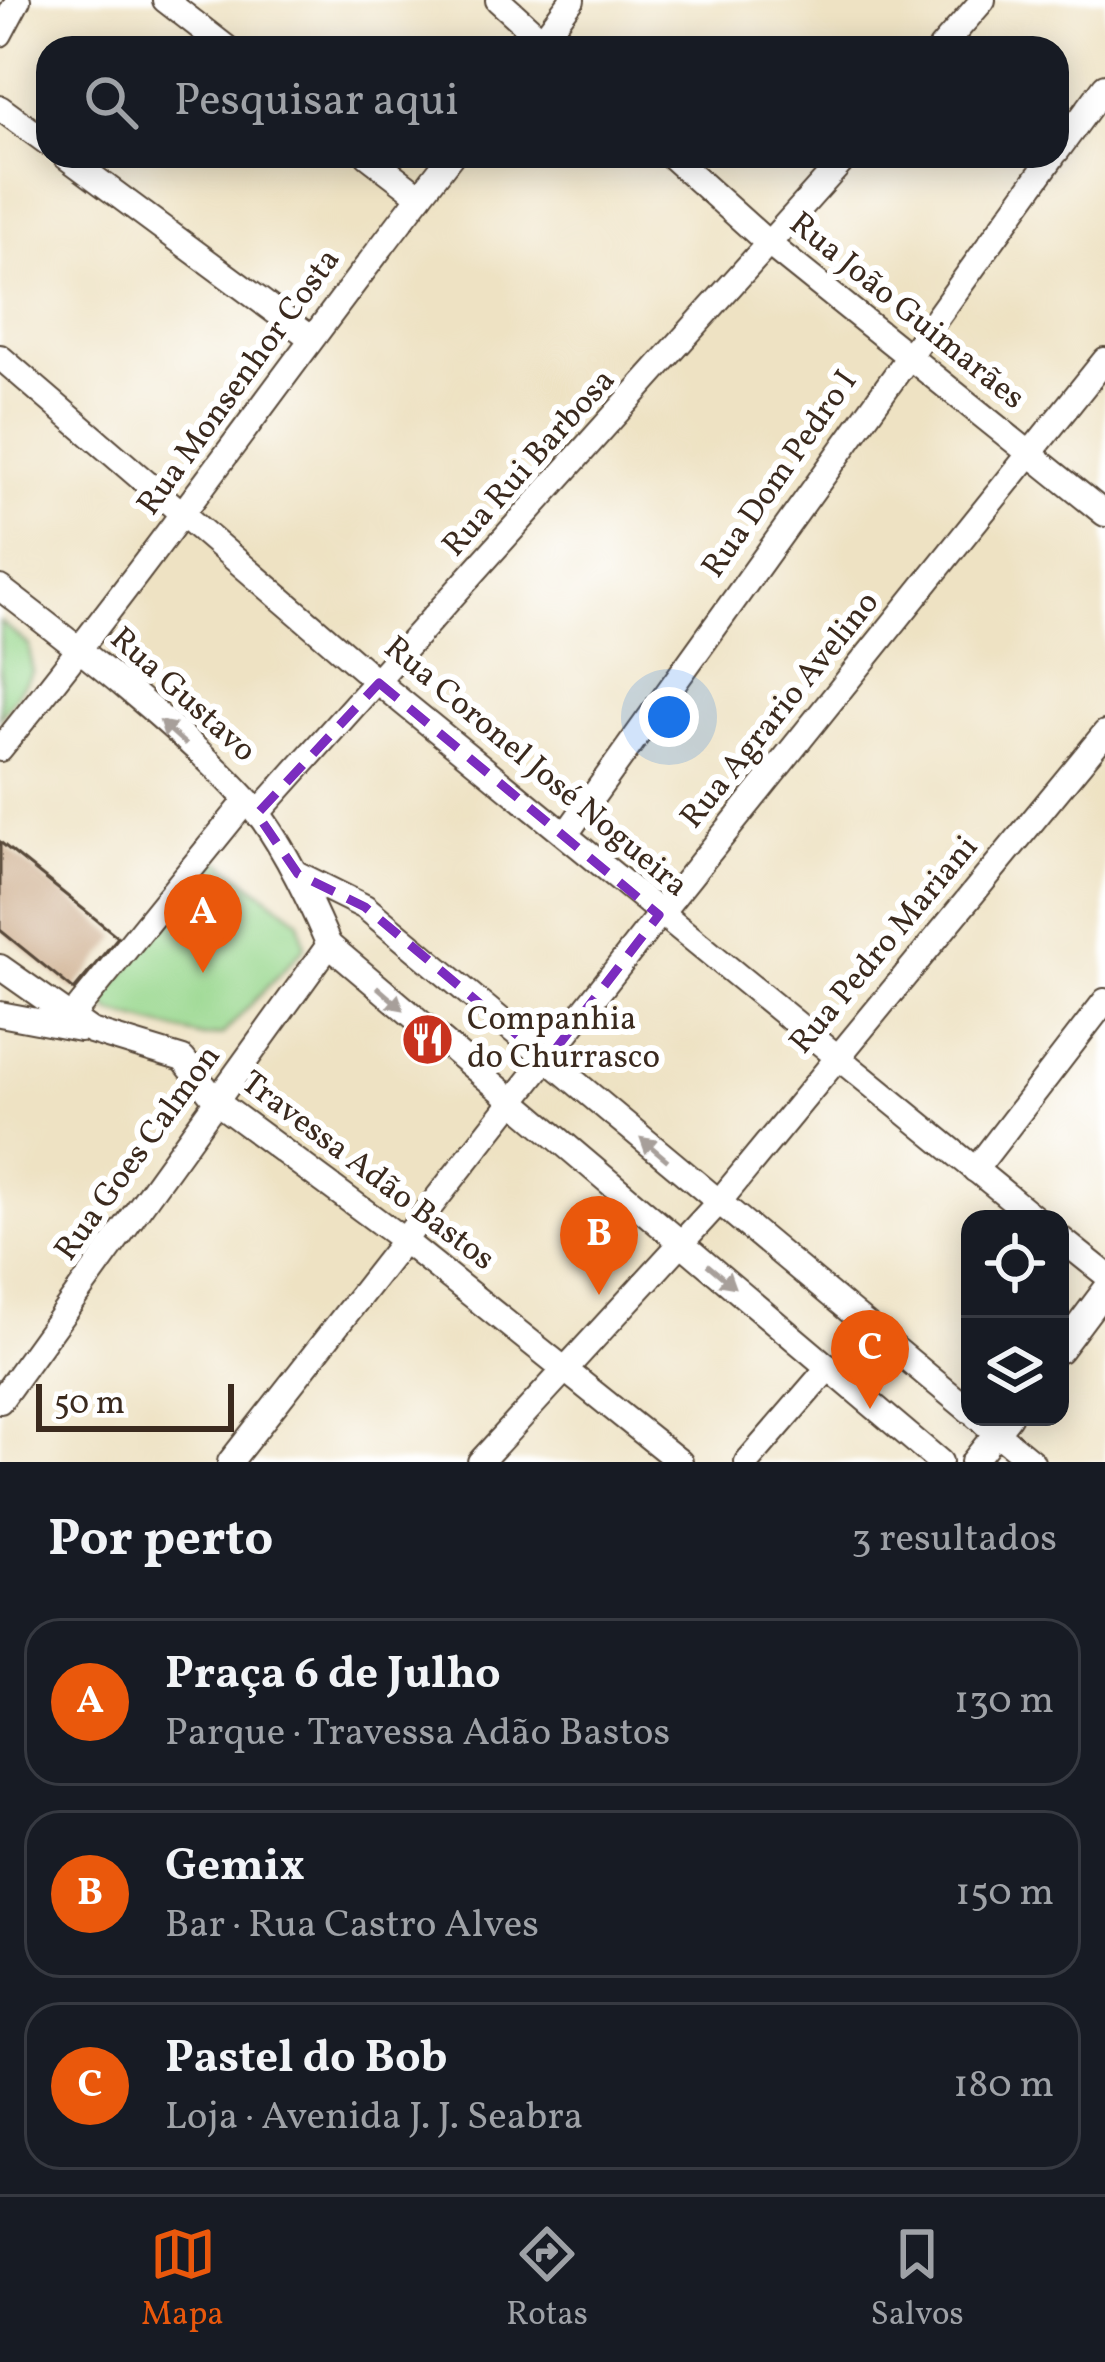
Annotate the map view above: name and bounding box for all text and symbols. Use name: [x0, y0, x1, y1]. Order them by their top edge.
search box: [36, 36, 1069, 168]
icon: search: [78, 69, 144, 135]
text: Pesquisar aqui: [174, 71, 459, 134]
street label: Rua João Guimarães: [778, 202, 1034, 422]
street label: Rua Monsenhor Costa: [127, 240, 353, 526]
street label: Rua Rui Barbosa: [433, 360, 627, 568]
street label: Rua Dom Pedro I: [692, 362, 870, 588]
street label: Rua Agrario Avelino: [671, 582, 891, 840]
street label: Rua Gustavo: [99, 618, 265, 774]
street label: Rua Coronel José Nogueira: [373, 627, 697, 909]
your location: [639, 687, 699, 747]
one-way arrow: [158, 720, 188, 747]
street label: Rua Pedro Mariani: [780, 827, 990, 1065]
pin: A: [164, 874, 242, 973]
one-way arrow: [376, 984, 405, 1011]
place label: Companhia do Churrasco: [467, 998, 660, 1082]
restaurant icon: Companhia do Churrasco: [400, 1012, 456, 1068]
street label: Rua Goes Calmon: [45, 1037, 233, 1271]
street label: Travessa Adão Bastos: [231, 1061, 503, 1283]
one-way arrow: [639, 1136, 669, 1162]
pin: B: [560, 1196, 638, 1295]
map controls: [961, 1210, 1069, 1426]
button: locate: [961, 1210, 1069, 1318]
one-way arrow: [706, 1263, 736, 1289]
pin: C: [831, 1310, 909, 1409]
button: layers: [961, 1318, 1069, 1426]
scale bar: [36, 1378, 234, 1431]
text: 50 m: [54, 1382, 125, 1428]
text: Por perto: [48, 1505, 273, 1576]
text: 3 resultados: [851, 1513, 1057, 1567]
text: Praça 6 de Julho: [165, 1644, 501, 1707]
text: A: [76, 1675, 104, 1729]
text: 130 m: [954, 1675, 1054, 1729]
text: Parque · Travessa Adão Bastos: [165, 1707, 670, 1761]
text: Gemix: [165, 1836, 305, 1899]
text: B: [77, 1867, 103, 1921]
text: 150 m: [955, 1867, 1054, 1921]
text: Bar · Rua Castro Alves: [165, 1899, 539, 1953]
text: Pastel do Bob: [165, 2028, 447, 2091]
text: C: [77, 2059, 103, 2113]
text: 180 m: [953, 2059, 1054, 2113]
text: Loja · Avenida J. J. Seabra: [165, 2091, 583, 2145]
tab: Mapa: [141, 2221, 224, 2339]
tab: Rotas: [506, 2221, 588, 2339]
tab: Salvos: [870, 2221, 964, 2339]

